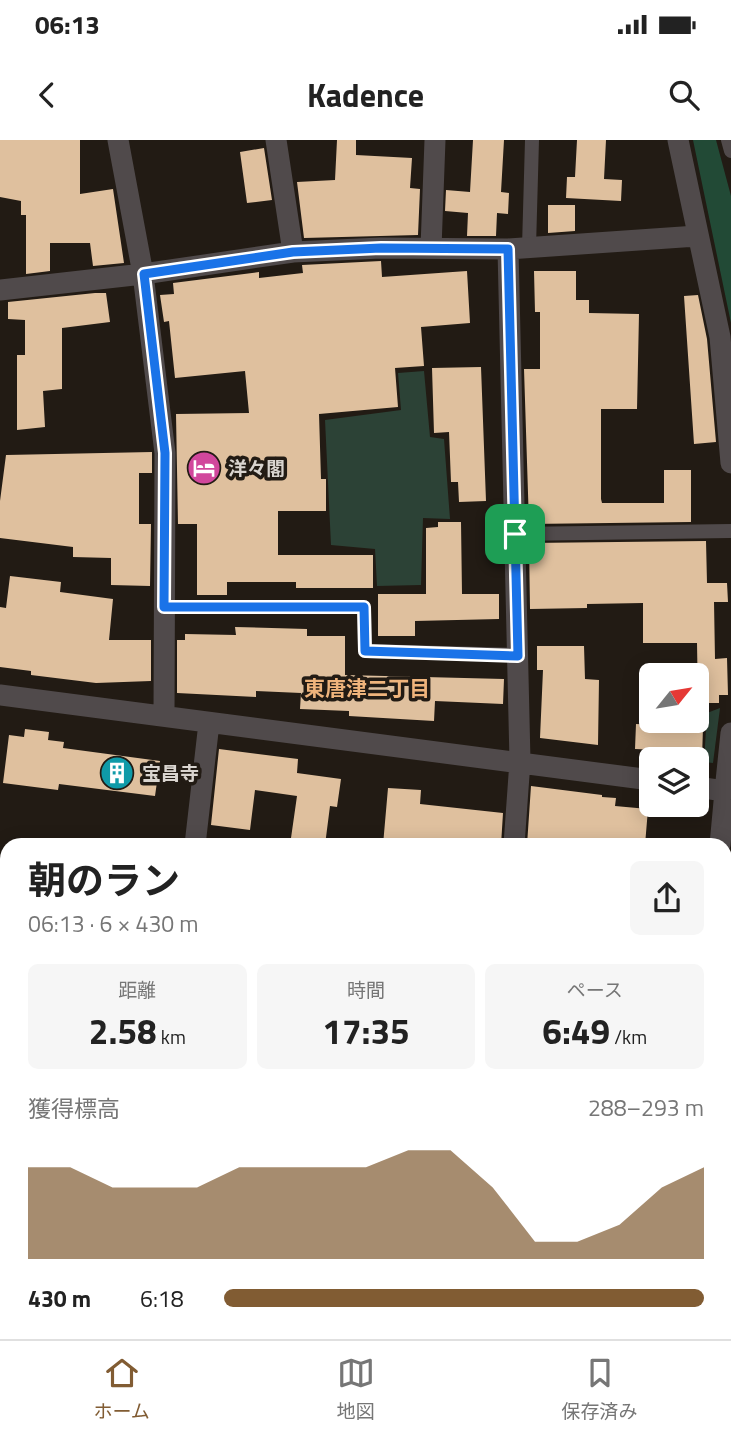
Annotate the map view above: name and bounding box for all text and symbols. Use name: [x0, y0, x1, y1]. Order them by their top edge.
text: 06:13: [35, 5, 100, 44]
text: Kadence: [307, 71, 424, 119]
icon: back: [28, 76, 66, 114]
icon: search: [665, 76, 703, 114]
hotel icon: 洋々閣: [185, 449, 223, 487]
place label: 洋々閣: [228, 453, 285, 482]
pin: [485, 504, 545, 564]
icon: arrive: [496, 515, 534, 553]
north arrow: [639, 663, 709, 733]
map controls: [639, 663, 709, 817]
district label: 東唐津二丁目: [304, 672, 430, 704]
button: layers: [639, 747, 709, 817]
building icon: 宝昌寺: [98, 754, 136, 792]
place label: 宝昌寺: [142, 758, 199, 787]
text: 朝のラン: [28, 851, 180, 909]
button: share: [630, 861, 704, 935]
text: 06:13 · 6 × 430 m: [28, 906, 198, 941]
text: 距離: [118, 975, 156, 1004]
text: 時間: [347, 975, 385, 1004]
text: ペース: [567, 975, 623, 1004]
text: 2.58: [89, 1004, 157, 1058]
text: 17:35: [322, 1004, 410, 1058]
text: 6:49: [542, 1004, 610, 1058]
text: km: [157, 1022, 186, 1051]
text: /km: [610, 1022, 647, 1051]
text: 288–293 m: [588, 1090, 704, 1125]
text: 獲得標高: [28, 1091, 120, 1126]
text: 430 m: [28, 1281, 91, 1316]
text: 6:18: [140, 1281, 184, 1316]
tab: ホーム: [93, 1354, 150, 1425]
tab: 地図: [337, 1354, 375, 1425]
tab: 保存済み: [562, 1354, 638, 1425]

